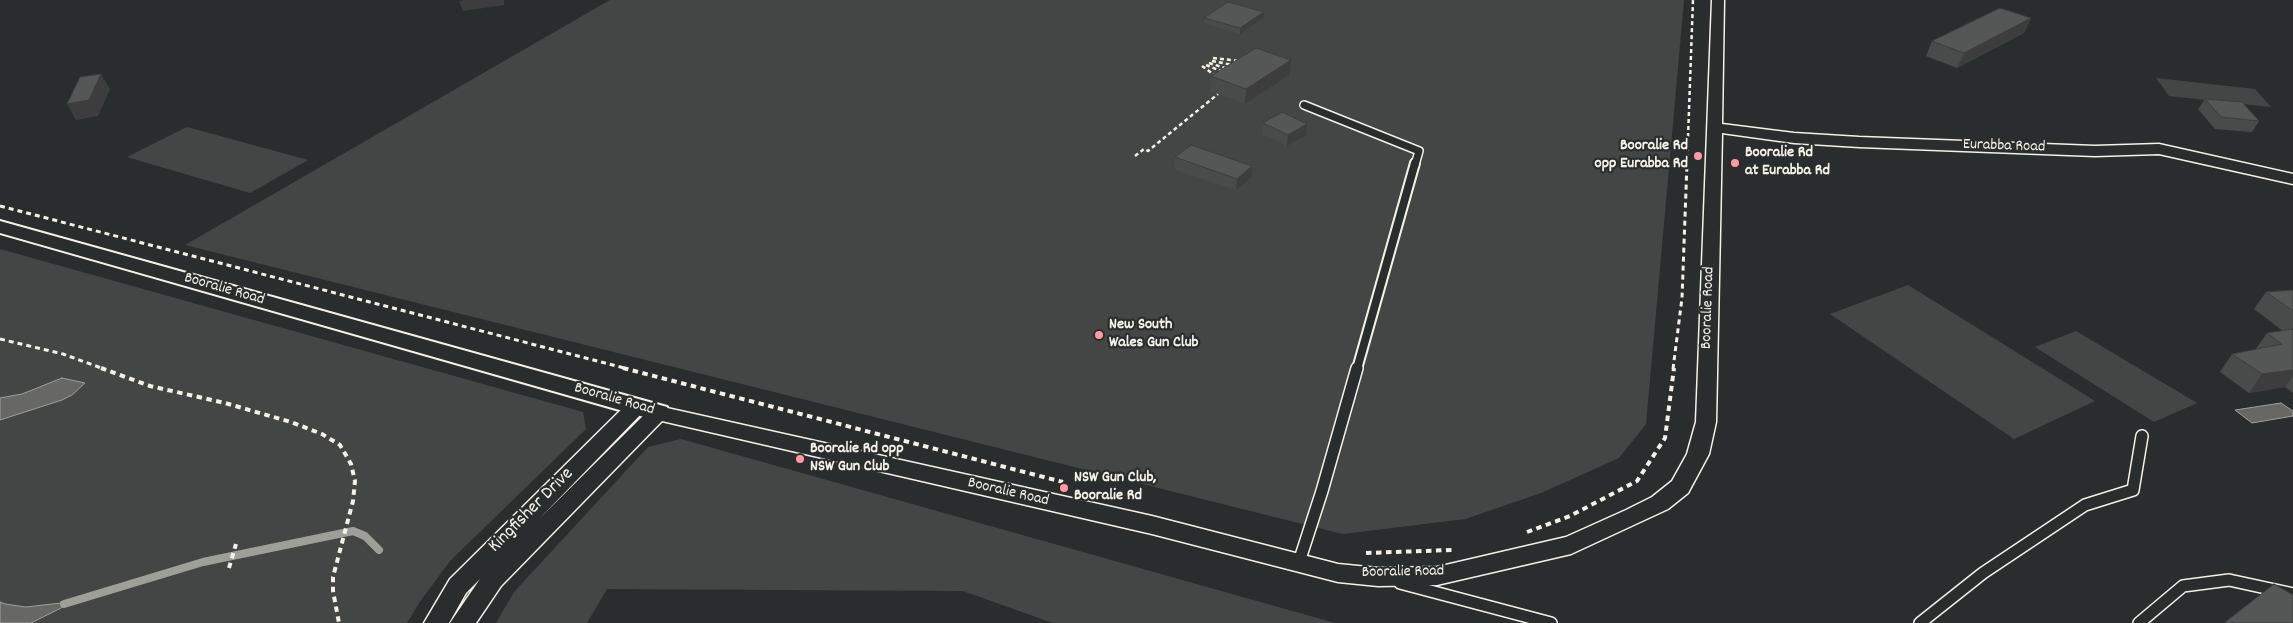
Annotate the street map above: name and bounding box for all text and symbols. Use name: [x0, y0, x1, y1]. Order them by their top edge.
street label: Eurabba Road: [1962, 136, 2046, 158]
place label: Booralie Rd opp Eurabba Rd: [1595, 137, 1688, 175]
place label: Booralie Rd at Eurabba Rd: [1745, 144, 1830, 182]
marker: Booralie Rd opp Eurabba Rd: [1692, 150, 1704, 162]
marker: Booralie Rd at Eurabba Rd: [1729, 157, 1741, 169]
street label: Booralie Road: [1698, 266, 1720, 350]
street label: Booralie Road: [182, 269, 266, 311]
place label: New South Wales Gun Club: [1109, 316, 1199, 354]
marker: New South Wales Gun Club: [1093, 329, 1105, 341]
street label: Booralie Road: [572, 379, 656, 421]
place label: Booralie Rd opp NSW Gun Club: [810, 440, 904, 478]
marker: Booralie Rd opp NSW Gun Club: [794, 453, 806, 465]
street label: Kingfisher Drive: [485, 464, 579, 558]
place label: NSW Gun Club, Booralie Rd: [1074, 469, 1156, 507]
street label: Booralie Road: [966, 474, 1050, 512]
marker: NSW Gun Club, Booralie Rd: [1058, 482, 1070, 494]
street label: Booralie Road: [1362, 563, 1444, 583]

